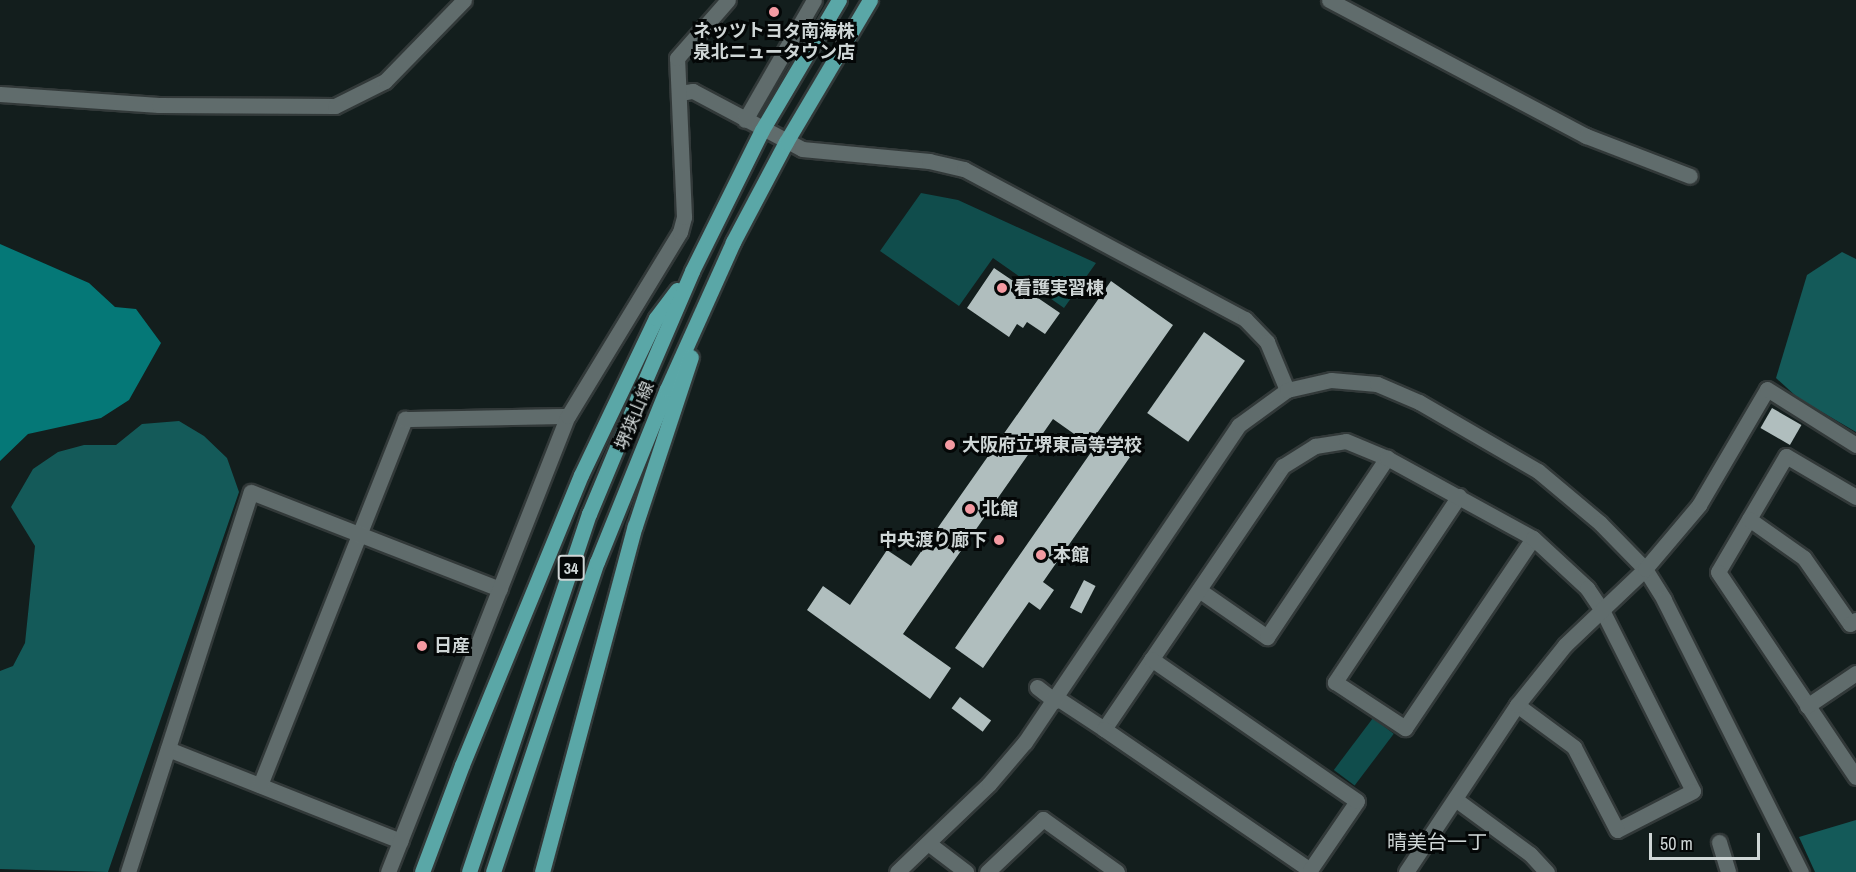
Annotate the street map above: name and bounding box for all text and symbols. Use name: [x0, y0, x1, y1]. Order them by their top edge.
marker: ネッツトヨタ南海株 泉北ニュータウン店: [767, 5, 781, 19]
place label: ネッツトヨタ南海株 泉北ニュータウン店: [693, 21, 855, 63]
place label: 看護実習棟: [1014, 277, 1104, 299]
marker: 看護実習棟: [995, 281, 1009, 295]
street label: 堺狭山線: [611, 379, 659, 453]
place label: 大阪府立堺東高等学校: [962, 434, 1142, 456]
marker: 大阪府立堺東高等学校: [943, 438, 957, 452]
place label: 北館: [982, 498, 1018, 520]
marker: 北館: [963, 502, 977, 516]
place label: 中央渡り廊下: [879, 529, 987, 551]
marker: 中央渡り廊下: [992, 533, 1006, 547]
place label: 本館: [1053, 544, 1089, 566]
marker: 本館: [1034, 548, 1048, 562]
road number: 34: [558, 555, 584, 581]
place label: 日産: [434, 635, 470, 657]
marker: 日産: [415, 639, 429, 653]
scale bar: [1652, 821, 1763, 859]
district label: 晴美台一丁: [1387, 829, 1487, 853]
text: 50 m: [1660, 831, 1693, 856]

